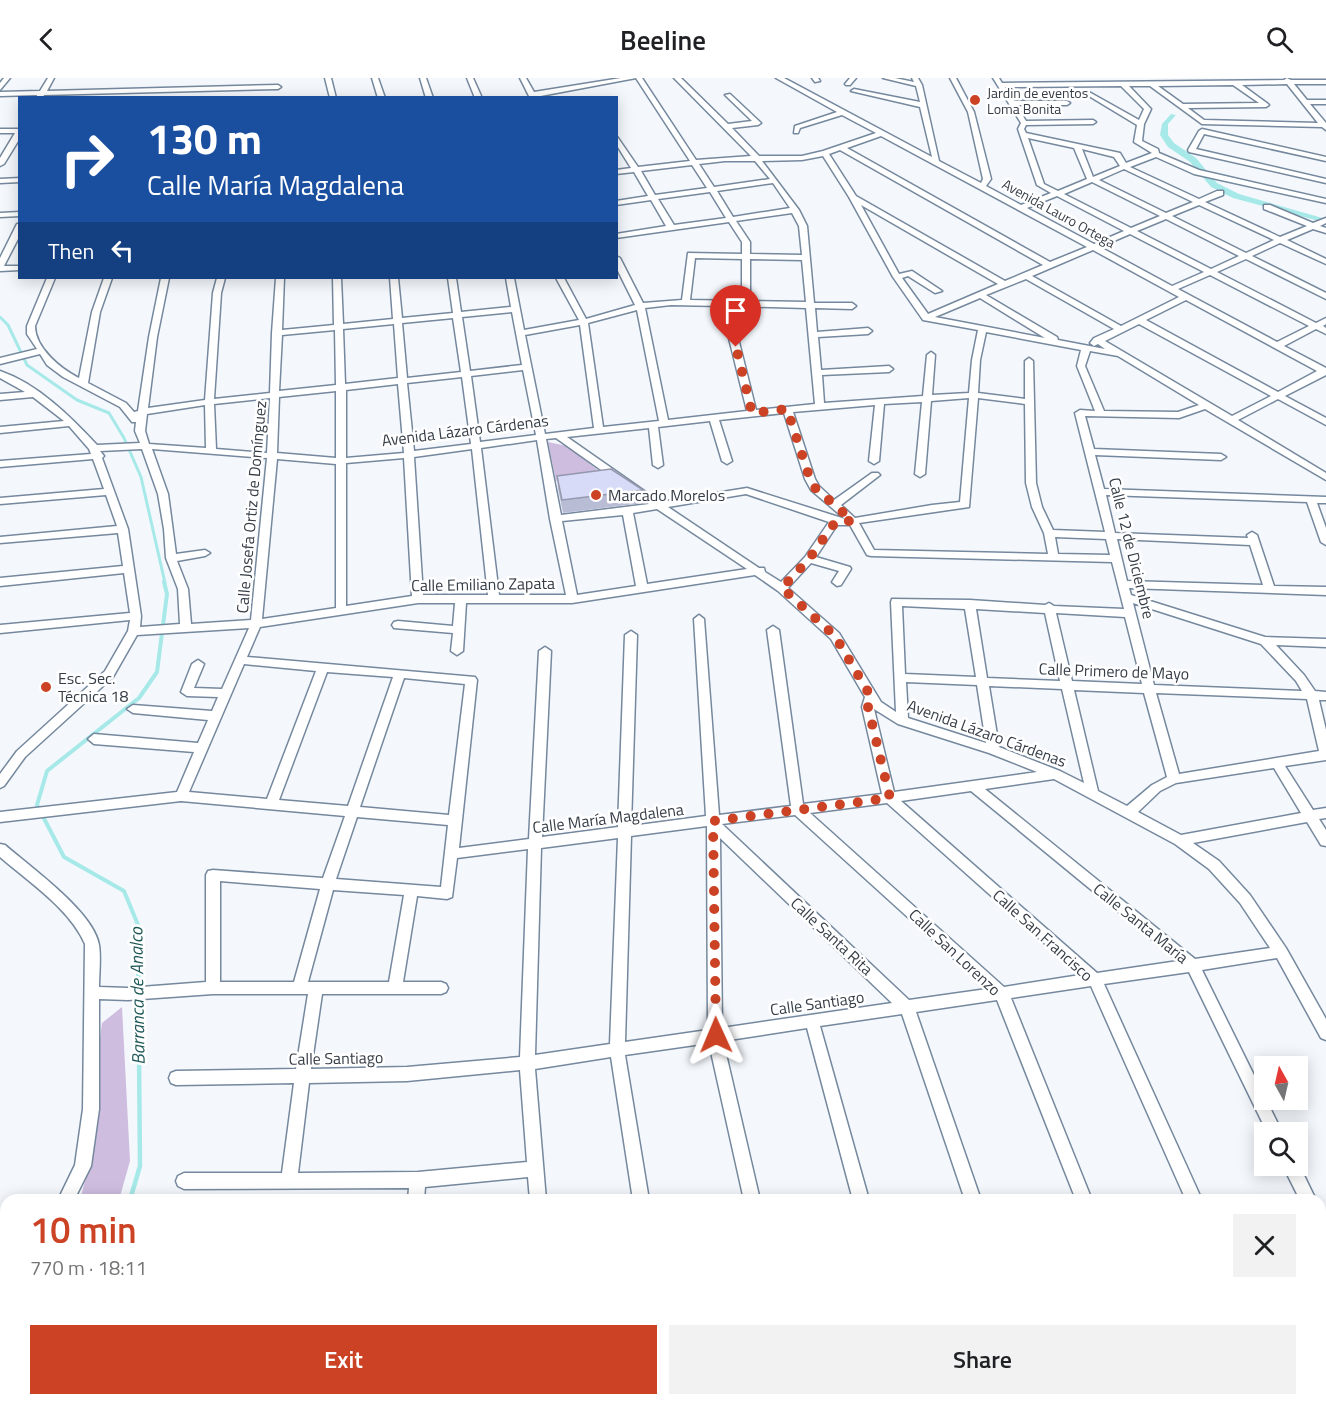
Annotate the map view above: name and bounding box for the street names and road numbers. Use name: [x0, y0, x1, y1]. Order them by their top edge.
street label: Avenida Lauro Ortega: [999, 173, 1119, 253]
street label: Calle Josefa Ortiz de Domínguez: [230, 400, 272, 614]
street label: Avenida Lázaro Cárdenas: [380, 408, 550, 452]
street label: Calle 12 de Diciembre: [1103, 475, 1161, 621]
street label: Calle Emiliano Zapata: [411, 571, 555, 597]
street label: Calle Primero de Mayo: [1038, 656, 1190, 686]
street label: Avenida Lázaro Cárdenas: [904, 693, 1070, 773]
street label: Calle María Magdalena: [531, 797, 685, 839]
street label: Calle Santa María: [1088, 877, 1194, 969]
street label: Calle San Francisco: [987, 883, 1099, 987]
street label: Calle Santa Rita: [785, 891, 879, 981]
street label: Calle San Lorenzo: [904, 903, 1006, 1001]
street label: Calle Santiago: [768, 985, 866, 1021]
street label: Calle Santiago: [288, 1045, 384, 1071]

